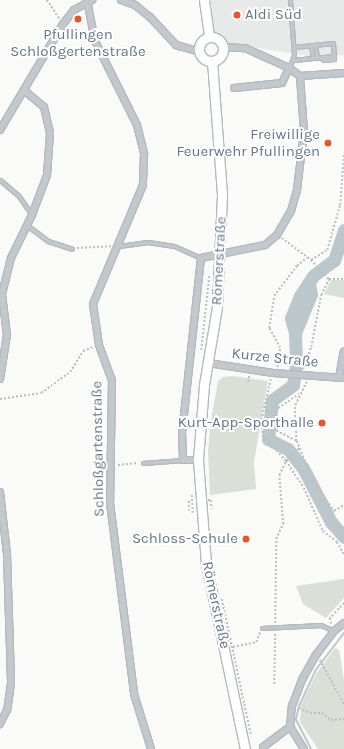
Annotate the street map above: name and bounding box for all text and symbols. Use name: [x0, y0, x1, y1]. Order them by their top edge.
place label: Aldi Süd: [245, 6, 302, 24]
marker: Aldi Süd: [232, 10, 242, 20]
marker: Pfullingen Schloßgertenstraße: [73, 14, 83, 24]
place label: Pfullingen Schloßgertenstraße: [10, 25, 146, 60]
place label: Freiwillige Feuerwehr Pfullingen: [176, 125, 320, 160]
marker: Freiwillige Feuerwehr Pfullingen: [323, 138, 333, 148]
street label: Römerstraße: [208, 216, 230, 306]
street label: Kurze Straße: [231, 344, 319, 372]
street label: Schloßgartenstraße: [88, 381, 108, 517]
place label: Kurt-App-Sporthalle: [178, 414, 314, 432]
marker: Kurt-App-Sporthalle: [317, 418, 327, 428]
place label: Schloss-Schule: [132, 530, 238, 548]
marker: Schloss-Schule: [241, 534, 251, 544]
street label: Römerstraße: [198, 560, 234, 650]

